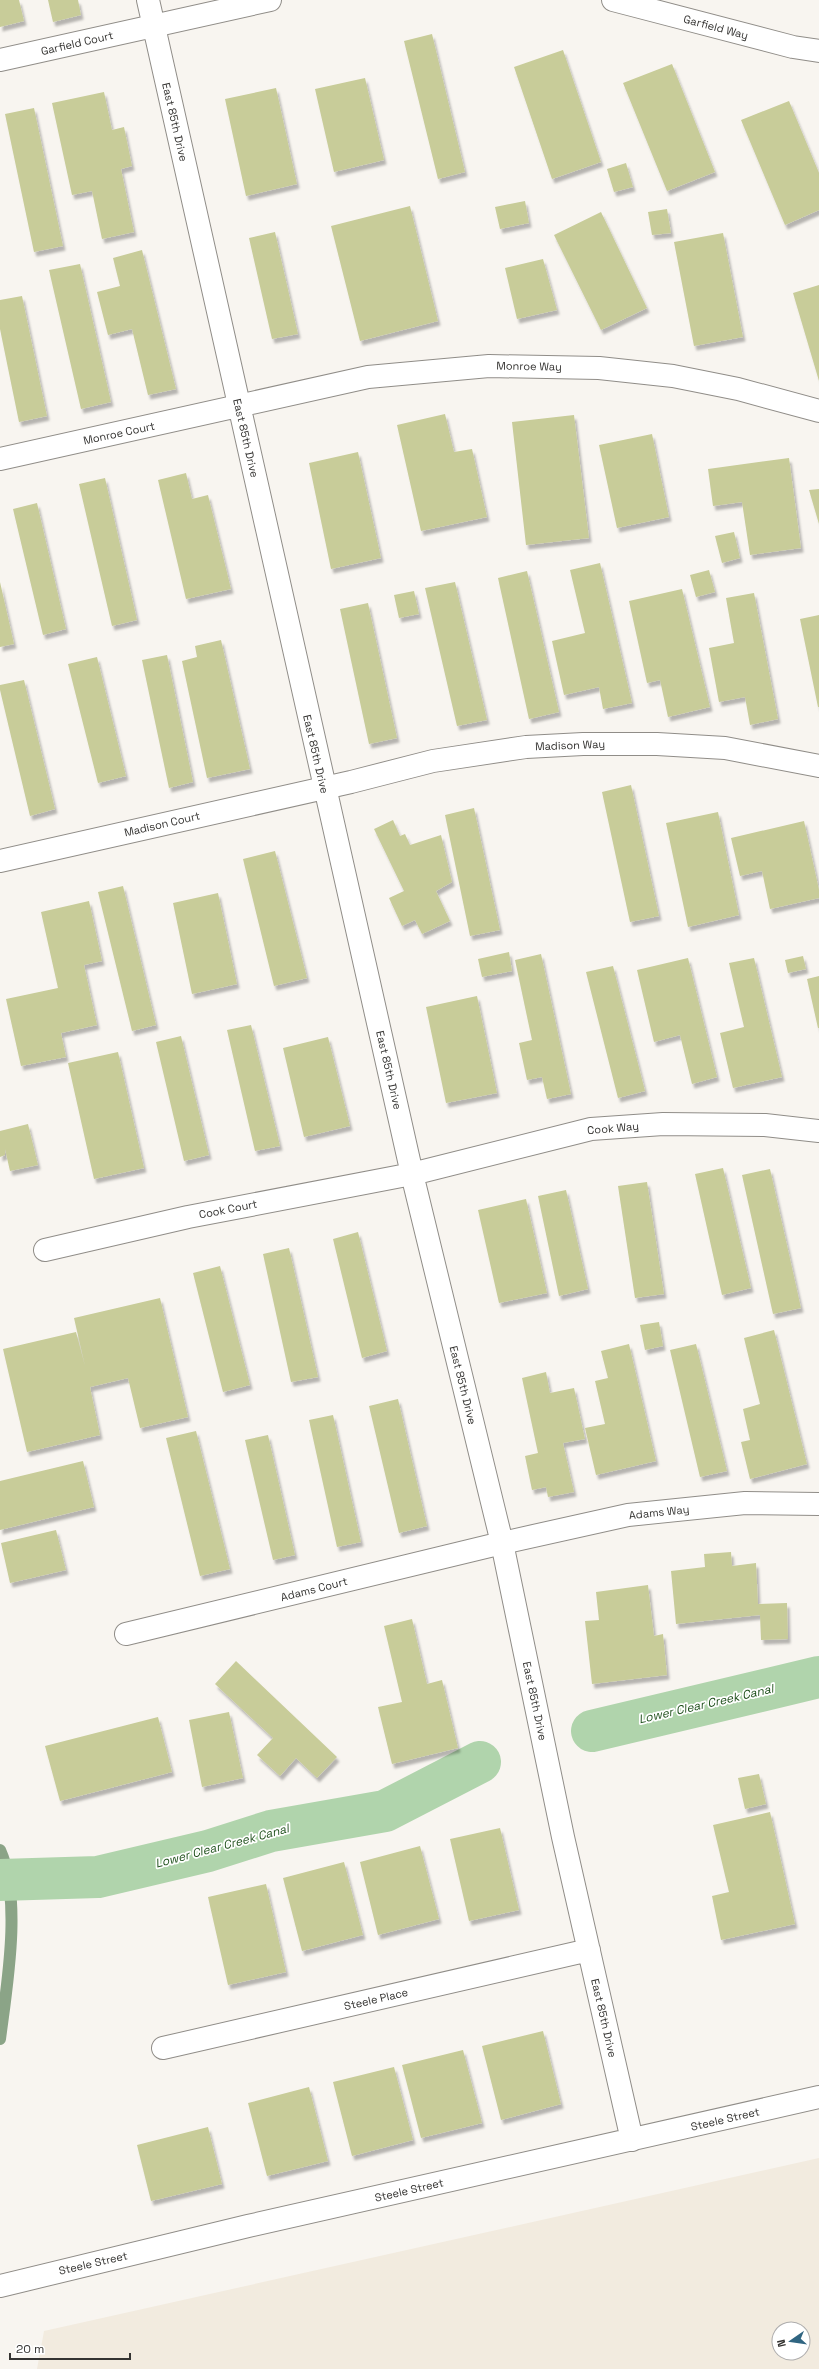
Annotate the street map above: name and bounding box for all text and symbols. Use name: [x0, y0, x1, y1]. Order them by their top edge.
street label: Garfield Way: [682, 12, 750, 42]
street label: Garfield Court: [39, 28, 115, 58]
street label: East 85th Drive: [159, 81, 191, 163]
street label: Monroe Way: [496, 358, 562, 374]
street label: East 85th Drive: [230, 397, 262, 479]
street label: Monroe Court: [82, 419, 156, 447]
street label: East 85th Drive: [300, 713, 332, 795]
street label: Madison Way: [535, 737, 605, 753]
street label: Madison Court: [123, 808, 201, 840]
street label: East 85th Drive: [373, 1029, 405, 1111]
street label: Cook Way: [587, 1119, 639, 1137]
street label: Cook Court: [198, 1196, 258, 1222]
street label: East 85th Drive: [446, 1344, 480, 1426]
street label: Adams Way: [628, 1502, 690, 1522]
street label: Adams Court: [279, 1574, 349, 1604]
street label: East 85th Drive: [520, 1660, 550, 1742]
water label: Lower Clear Creek Canal: [637, 1680, 777, 1727]
water label: Lower Clear Creek Canal: [153, 1820, 293, 1872]
street label: East 85th Drive: [588, 1977, 620, 2059]
street label: Steele Place: [343, 1985, 409, 2013]
street label: Steele Street: [689, 2104, 761, 2134]
street label: Steele Street: [373, 2175, 445, 2205]
street label: Steele Street: [57, 2248, 129, 2278]
north arrow: [771, 2321, 811, 2361]
scale bar: [10, 2335, 130, 2361]
text: N: [774, 2338, 789, 2348]
text: 20 m: [16, 2341, 44, 2357]

